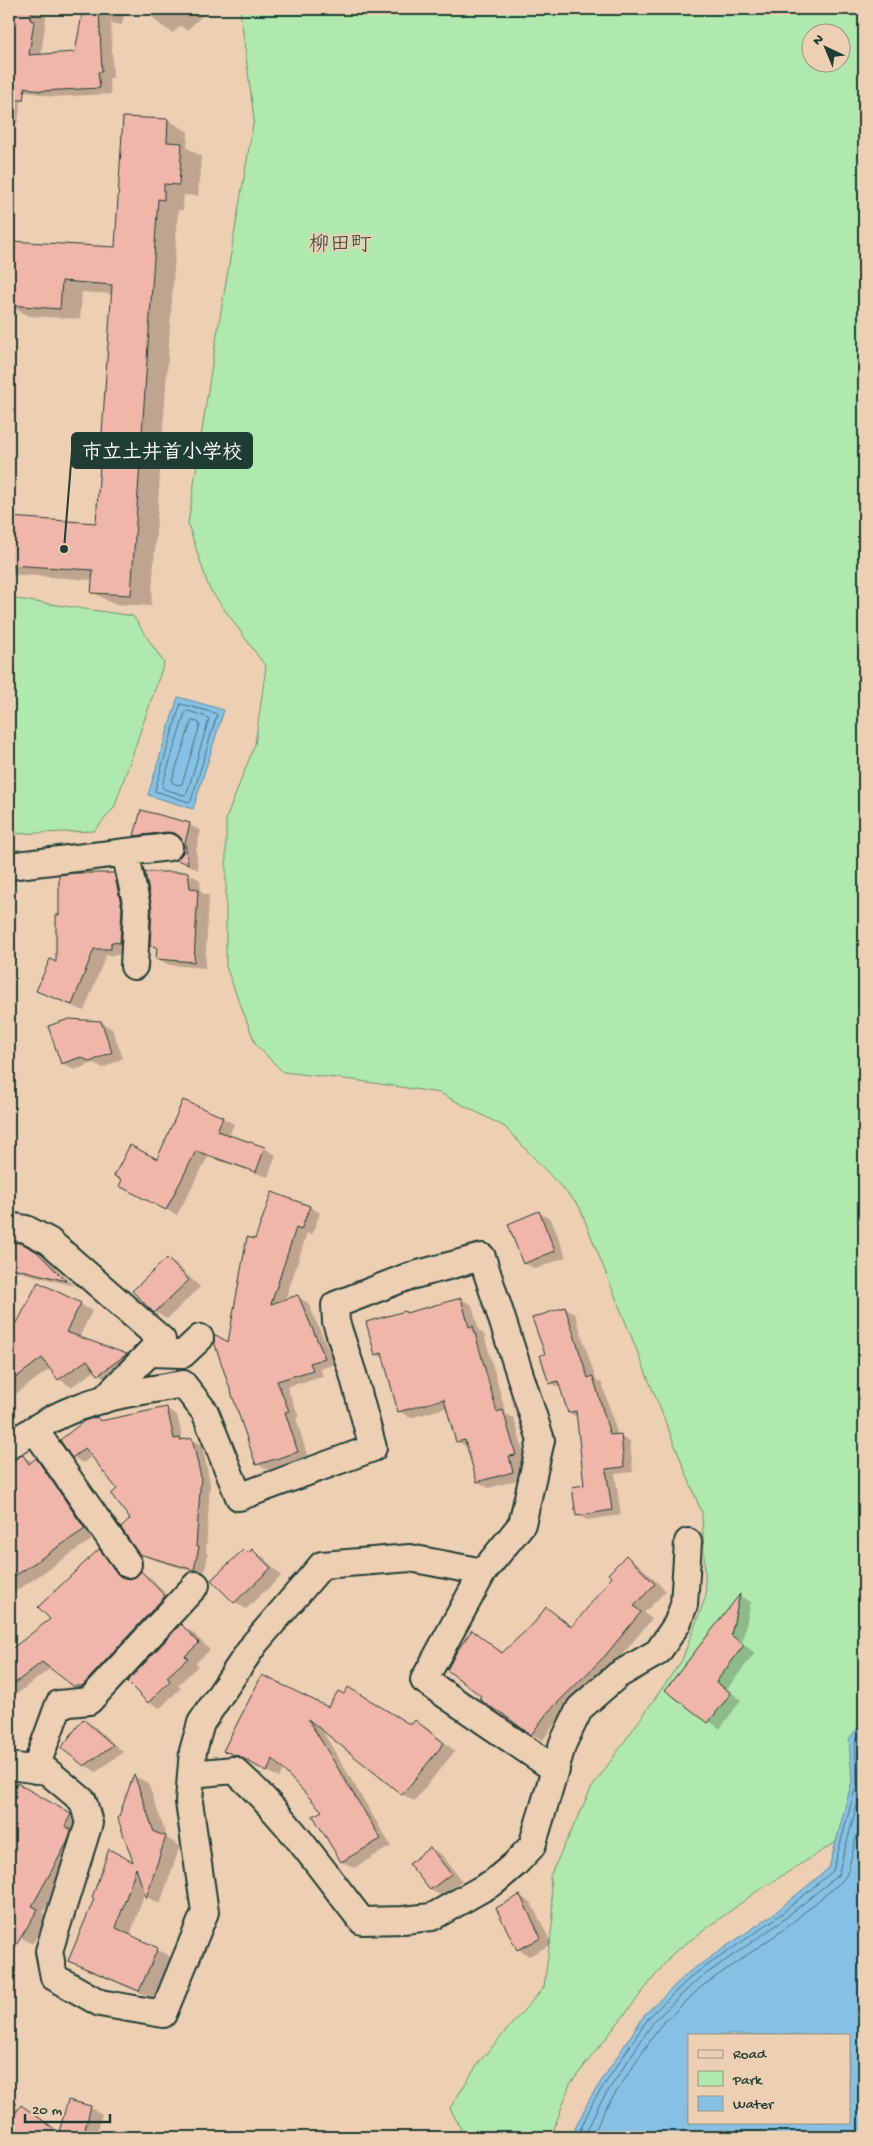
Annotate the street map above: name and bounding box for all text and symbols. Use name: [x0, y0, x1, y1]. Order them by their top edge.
north arrow: [800, 22, 850, 72]
text: N: [810, 31, 828, 50]
district label: 柳田町: [309, 233, 372, 259]
callout: 市立土井首小学校: [72, 433, 252, 468]
text: 市立土井首小学校: [82, 441, 242, 466]
legend: [688, 2034, 850, 2124]
text: Road: [733, 2046, 767, 2064]
text: Park: [732, 2072, 763, 2090]
scale bar: [25, 2091, 110, 2123]
text: Water: [733, 2096, 775, 2114]
text: 20 m: [32, 2102, 62, 2120]

